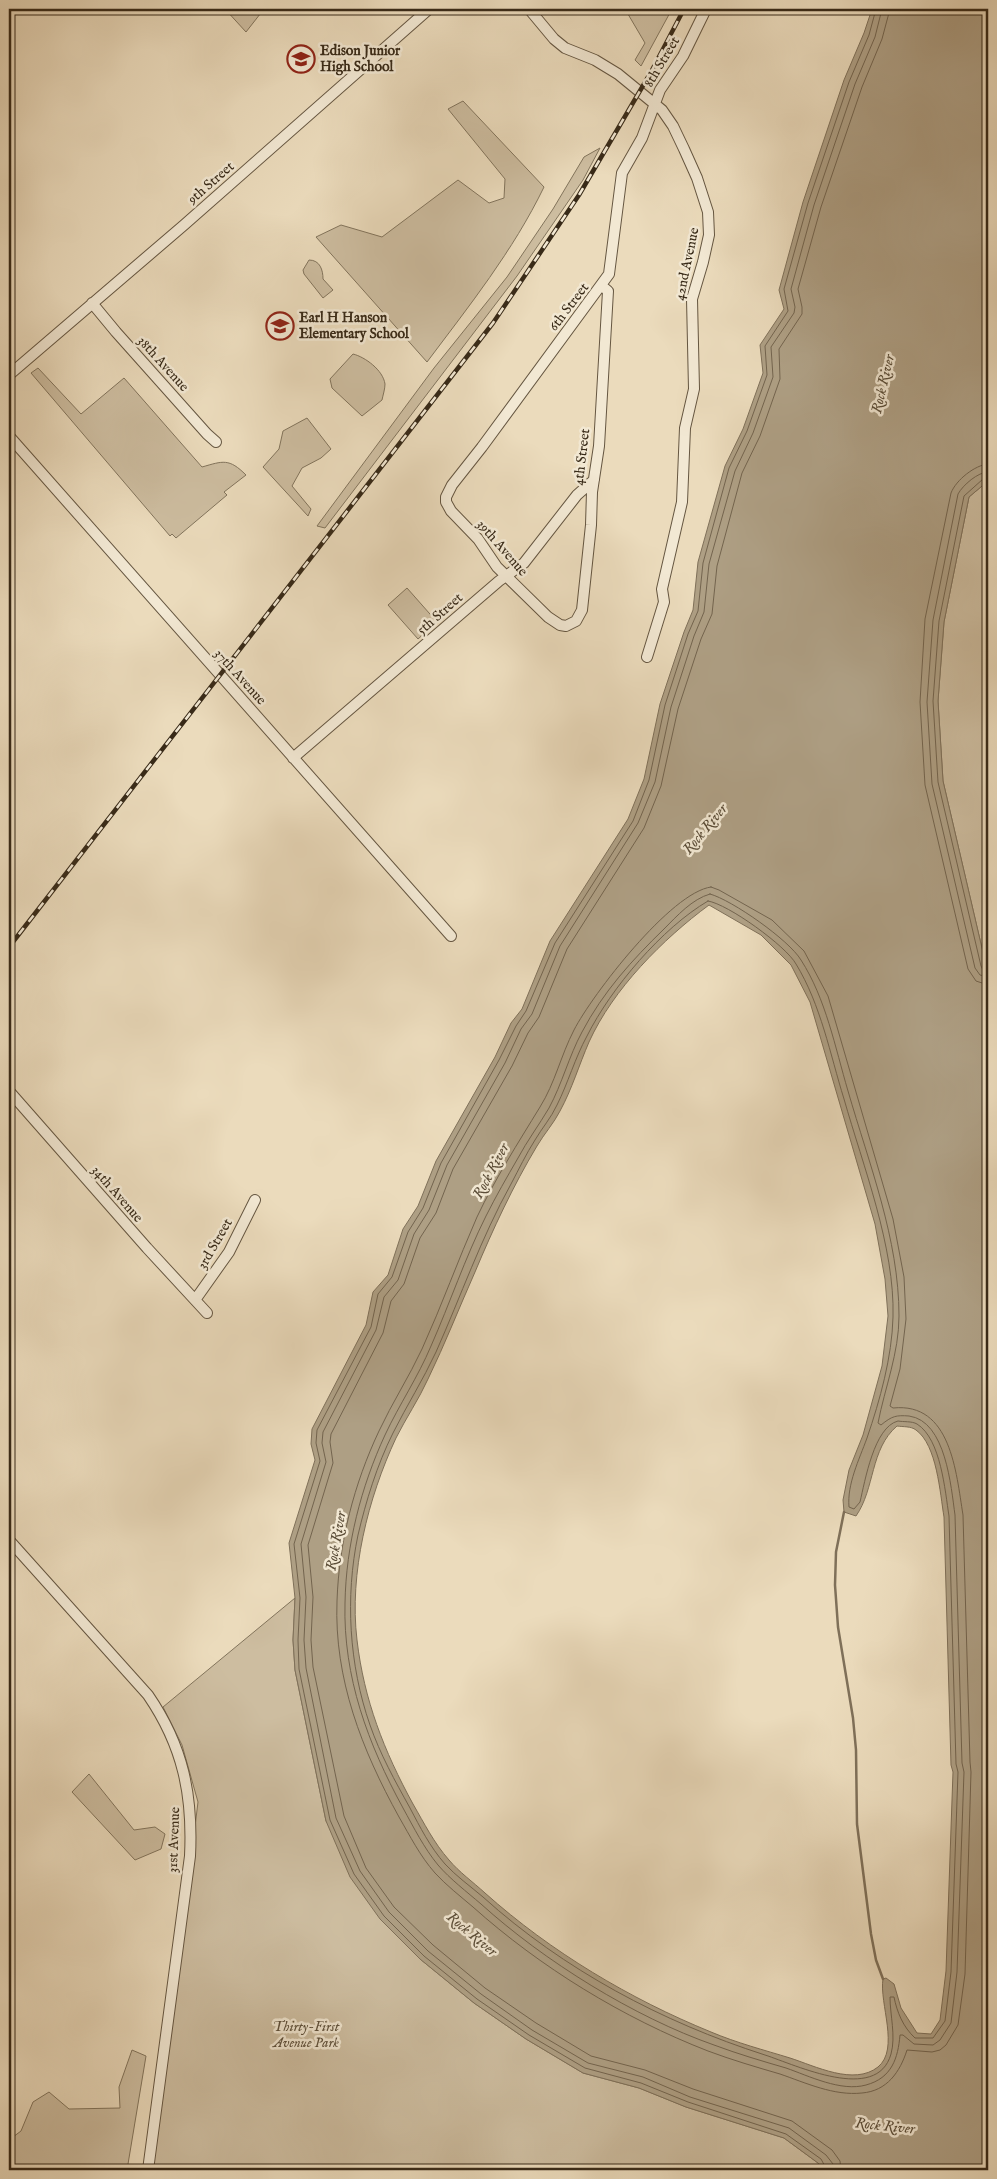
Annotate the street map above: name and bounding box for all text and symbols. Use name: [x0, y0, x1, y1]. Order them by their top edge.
street label: 8th Street: [640, 33, 684, 90]
place label: Edison Junior High School: [320, 42, 401, 76]
school or university icon: Edison Junior High School: [286, 44, 316, 74]
street label: 9th Street: [183, 158, 238, 209]
street label: 42nd Avenue: [670, 225, 704, 302]
street label: 6th Street: [545, 279, 593, 335]
place label: Earl H Hanson Elementary School: [299, 309, 410, 343]
school or university icon: Earl H Hanson Elementary School: [265, 311, 295, 341]
street label: 38th Avenue: [133, 332, 193, 396]
water label: Rock River: [867, 352, 899, 415]
street label: 4th Street: [570, 427, 594, 486]
street label: 39th Avenue: [472, 516, 532, 581]
street label: 5th Street: [413, 589, 467, 639]
street label: 37th Avenue: [210, 645, 270, 709]
water label: Rock River: [678, 799, 732, 858]
water label: Rock River: [469, 1139, 514, 1202]
street label: 34th Avenue: [87, 1162, 147, 1227]
street label: 3rd Street: [193, 1215, 237, 1273]
water label: Rock River: [321, 1509, 351, 1572]
street label: 31st Avenue: [164, 1806, 184, 1873]
water label: Rock River: [443, 1907, 502, 1961]
park label: Thirty-First Avenue Park: [271, 2018, 340, 2052]
water label: Rock River: [854, 2113, 917, 2139]

